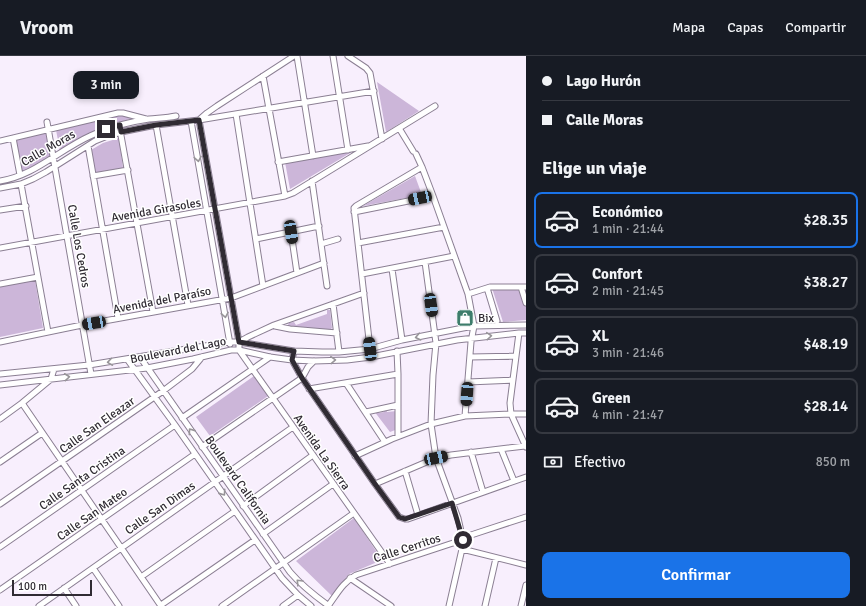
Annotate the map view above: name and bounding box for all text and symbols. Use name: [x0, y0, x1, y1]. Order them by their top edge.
text: Vroom: [20, 16, 74, 40]
text: Mapa: [672, 19, 705, 36]
text: Capas: [727, 19, 763, 36]
text: Compartir: [785, 19, 846, 36]
callout: 3 min: [73, 71, 139, 99]
text: Lago Hurón: [566, 72, 641, 90]
text: 3 min: [90, 77, 122, 93]
text: Calle Moras: [566, 111, 643, 129]
route end: [97, 120, 115, 138]
street label: Calle Moras: [18, 127, 78, 170]
one-way arrow: [193, 156, 202, 162]
text: Elige un viaje: [542, 157, 647, 179]
car: [407, 190, 433, 206]
street label: Avenida Girasoles: [110, 195, 202, 226]
icon: car: [544, 202, 580, 238]
street label: Calle Los Cedros: [64, 203, 93, 289]
text: Económico: [592, 203, 663, 221]
text: $28.35: [803, 211, 848, 229]
car: [283, 219, 299, 245]
text: 1 min · 21:44: [592, 221, 664, 237]
icon: car: [544, 264, 580, 300]
text: Confort: [592, 265, 642, 283]
text: $38.27: [803, 273, 848, 291]
text: 2 min · 21:45: [592, 283, 664, 299]
street label: Avenida del Paraíso: [112, 284, 212, 317]
car: [423, 292, 439, 318]
shop icon: Bix: [455, 308, 475, 328]
place label: Bix: [478, 311, 494, 326]
one-way arrow: [220, 312, 228, 318]
car: [81, 315, 107, 331]
icon: car: [544, 326, 580, 362]
text: XL: [592, 327, 609, 345]
one-way arrow: [486, 332, 492, 341]
one-way arrow: [415, 333, 421, 341]
street label: Boulevard del Lago: [129, 334, 227, 367]
text: $48.19: [803, 335, 848, 353]
car: [363, 336, 377, 362]
text: 3 min · 21:46: [592, 345, 664, 361]
one-way arrow: [330, 356, 336, 365]
one-way arrow: [107, 357, 113, 366]
one-way arrow: [63, 373, 70, 382]
car: [460, 382, 474, 406]
icon: car: [544, 388, 580, 424]
text: Green: [592, 389, 631, 407]
street label: Calle San Eleazar: [57, 393, 138, 457]
text: $28.14: [803, 397, 848, 415]
text: 4 min · 21:47: [592, 407, 664, 423]
street label: Avenida La Sierra: [290, 412, 353, 493]
one-way arrow: [189, 428, 196, 435]
street label: Boulevard California: [201, 433, 274, 527]
street label: Calle Santa Cristina: [36, 443, 128, 514]
car: [423, 450, 449, 466]
icon: cash: [542, 451, 564, 473]
text: Efectivo: [574, 453, 626, 471]
text: 850 m: [816, 454, 850, 470]
street label: Calle San Dimas: [122, 479, 198, 538]
street label: Calle San Mateo: [54, 485, 130, 544]
one-way arrow: [218, 489, 225, 496]
street label: Calle Cerritos: [372, 531, 443, 566]
route start: [454, 531, 472, 549]
button: Confirmar: [542, 552, 850, 598]
scale bar: [12, 578, 92, 597]
one-way arrow: [296, 579, 304, 587]
text: 100 m: [18, 580, 47, 593]

